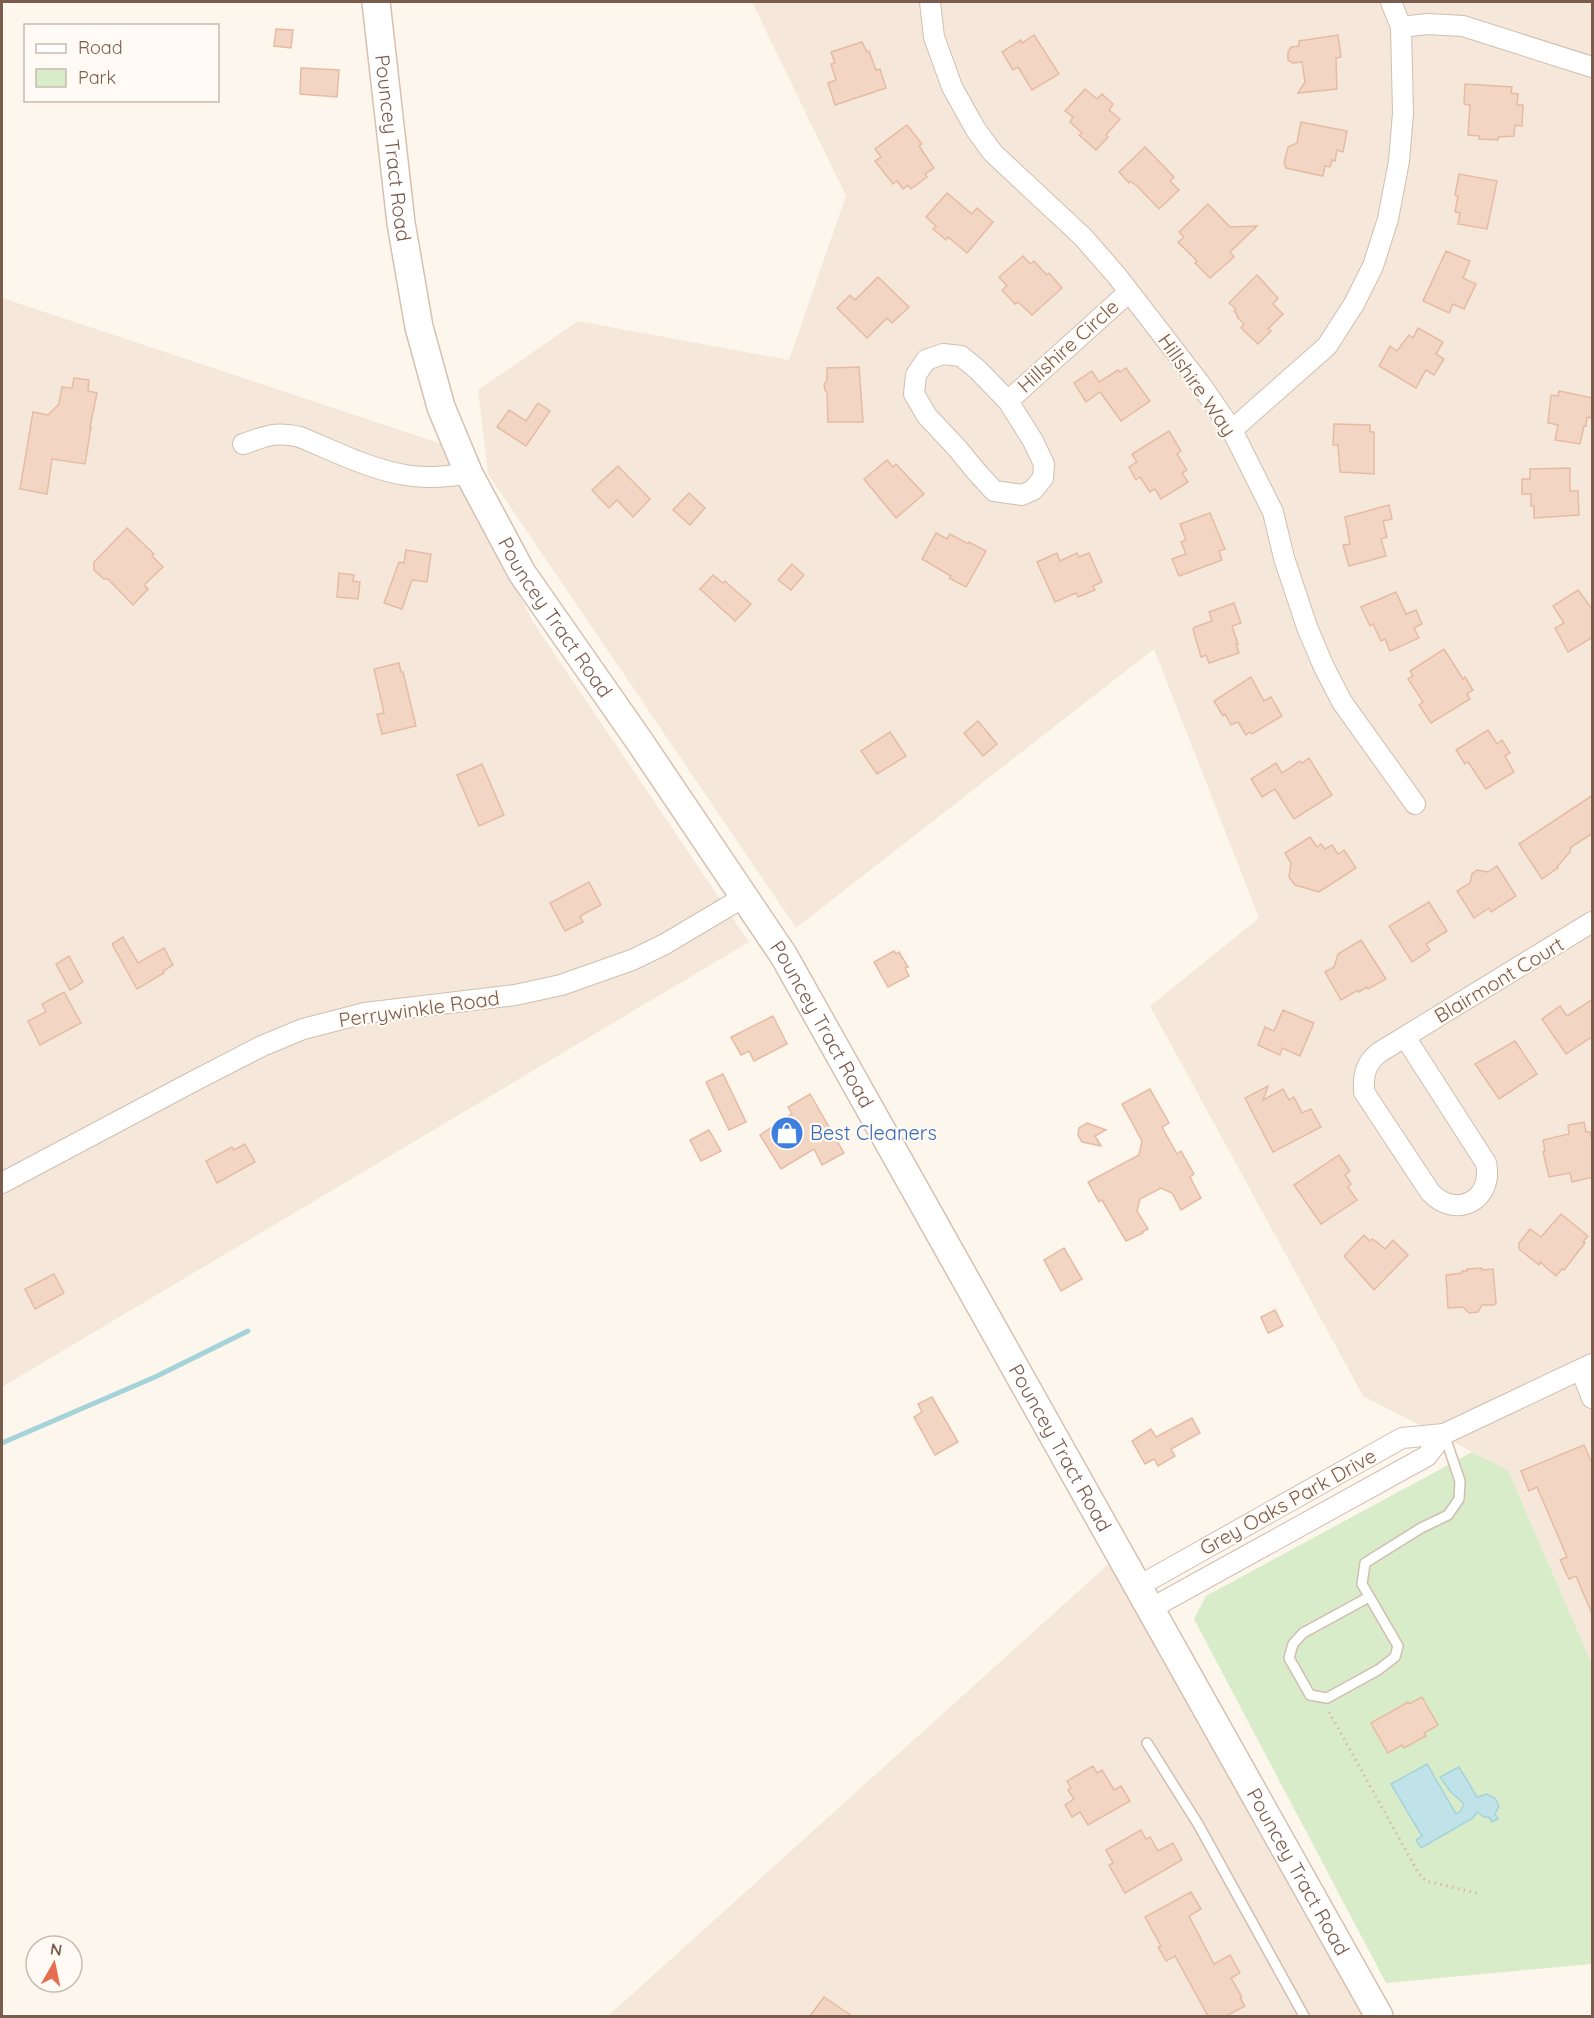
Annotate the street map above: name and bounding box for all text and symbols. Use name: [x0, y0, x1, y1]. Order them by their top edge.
legend: [24, 24, 219, 102]
text: Road: [78, 36, 123, 59]
street label: Pouncey Tract Road: [370, 53, 417, 243]
text: Park: [78, 66, 116, 89]
street label: Hillshire Circle: [1012, 294, 1123, 398]
street label: Hillshire Way: [1153, 329, 1242, 441]
street label: Pouncey Tract Road: [493, 533, 618, 702]
street label: Blairmont Court: [1429, 931, 1568, 1028]
street label: Pouncey Tract Road: [765, 936, 880, 1112]
street label: Perrywinkle Road: [337, 985, 501, 1032]
shop icon: Best Cleaners: [769, 1115, 805, 1151]
place label: Best Cleaners: [810, 1120, 937, 1145]
street label: Pouncey Tract Road: [1004, 1360, 1117, 1536]
street label: Grey Oaks Park Drive: [1195, 1443, 1380, 1560]
street label: Pouncey Tract Road: [1242, 1783, 1355, 1960]
north arrow: [24, 1934, 84, 1994]
text: N: [49, 1938, 64, 1960]

